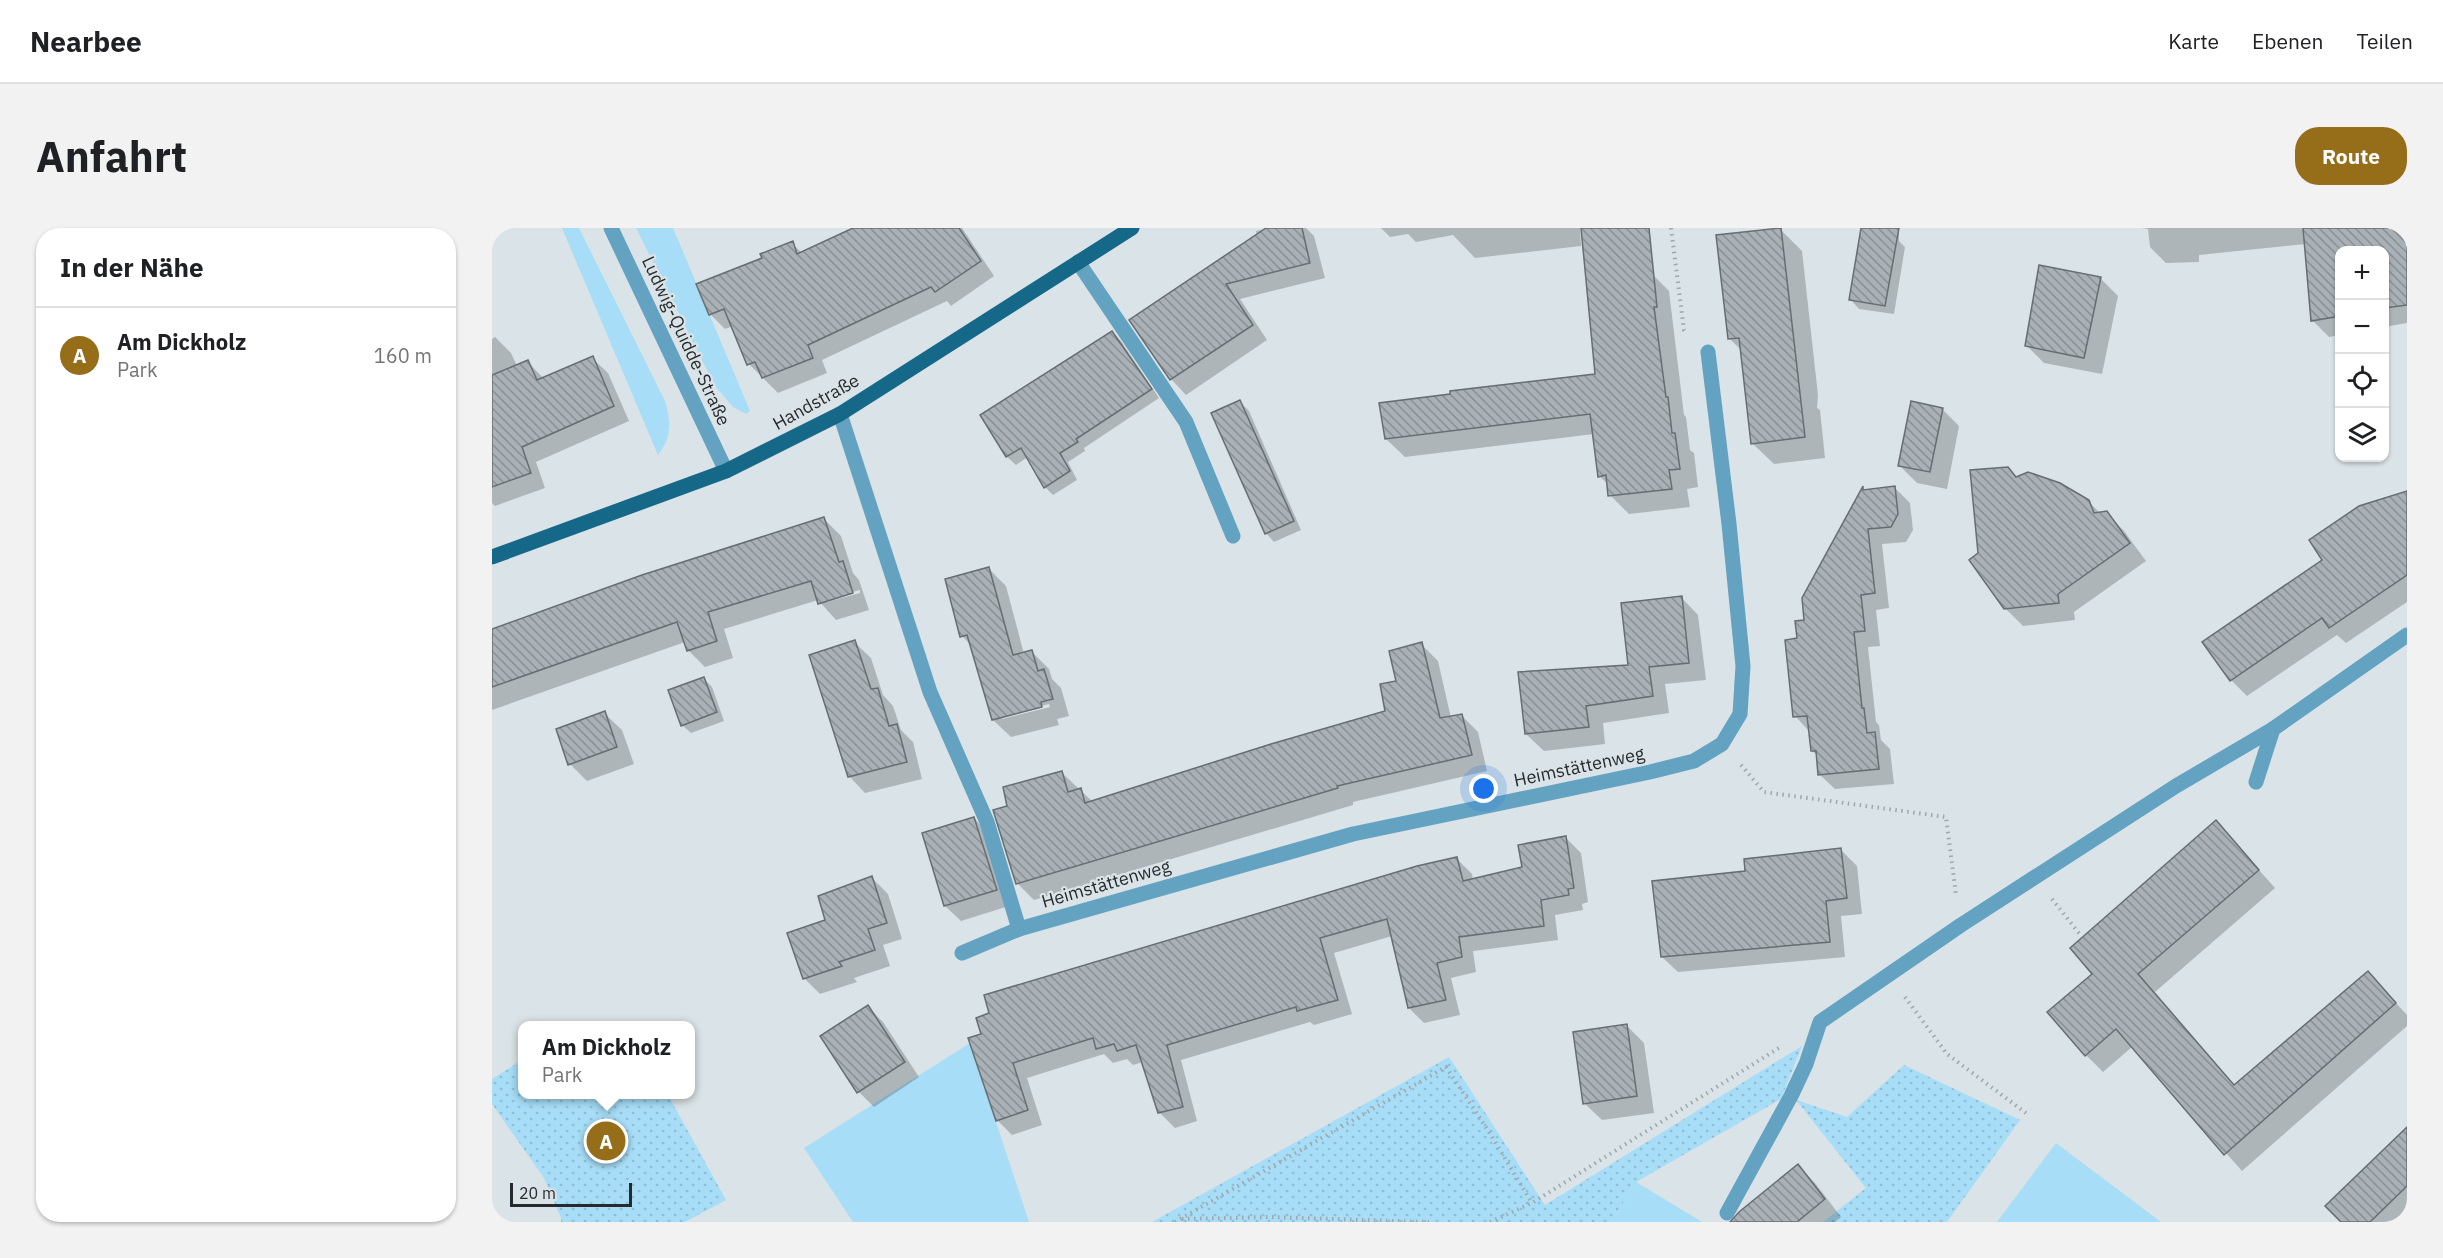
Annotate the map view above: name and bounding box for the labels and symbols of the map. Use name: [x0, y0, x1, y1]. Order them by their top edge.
street label: Ludwig-Quidde-Straße: [637, 252, 736, 429]
street label: Handstraße: [768, 368, 863, 435]
street label: Heimstättenweg: [1511, 741, 1647, 792]
your location: [1469, 774, 1498, 803]
street label: Heimstättenweg: [1039, 854, 1173, 913]
pin: A: [586, 1118, 626, 1164]
scale bar: [510, 1180, 632, 1208]

